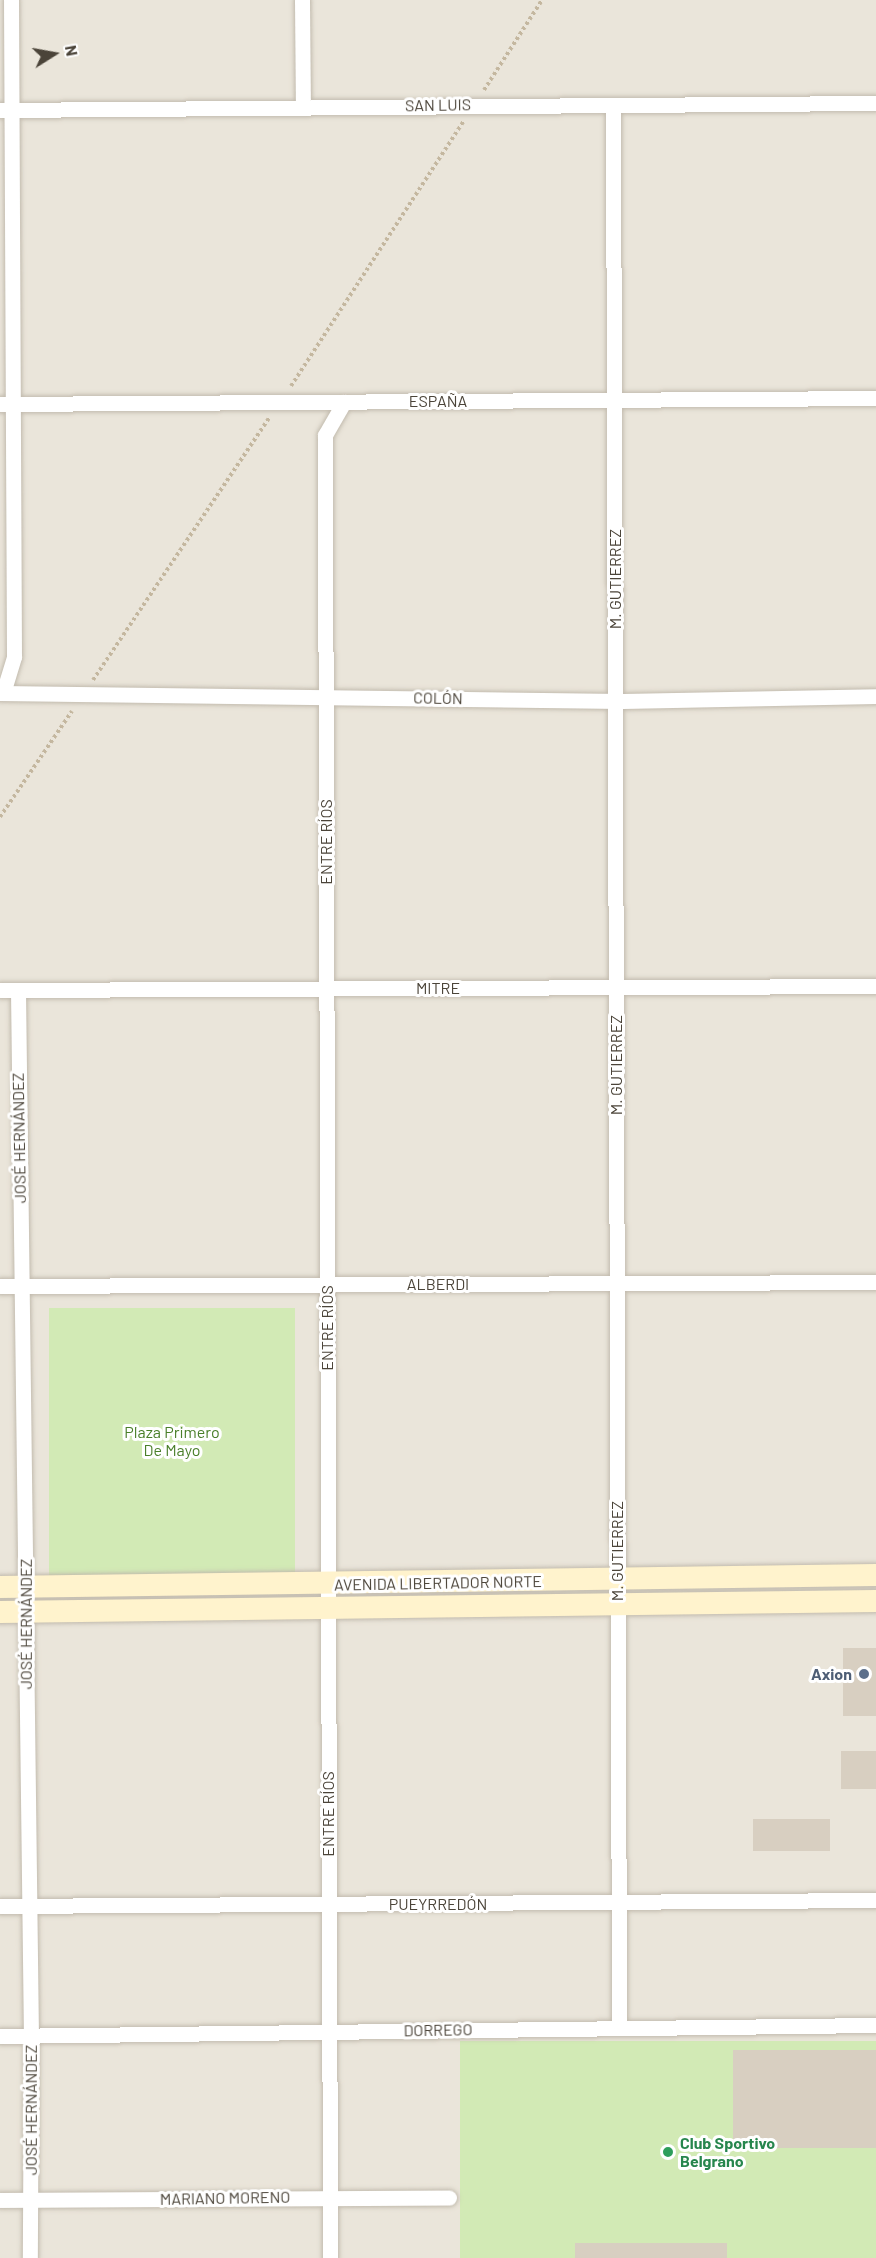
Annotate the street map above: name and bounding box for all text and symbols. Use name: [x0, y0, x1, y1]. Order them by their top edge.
north arrow: [24, 24, 84, 84]
text: N: [62, 43, 82, 57]
street label: SAN LUIS: [405, 95, 471, 115]
street label: ESPAÑA: [409, 391, 467, 411]
street label: M. GUTIERREZ: [605, 529, 625, 629]
street label: COLÓN: [413, 688, 463, 708]
street label: ENTRE RÍOS: [316, 799, 336, 885]
street label: MITRE: [416, 978, 460, 998]
street label: M. GUTIERREZ: [606, 1015, 626, 1115]
street label: JOSÉ HERNÁNDEZ: [8, 1073, 30, 1203]
street label: ALBERDI: [407, 1274, 469, 1294]
street label: ENTRE RÍOS: [317, 1285, 337, 1371]
park label: Plaza Primero De Mayo: [124, 1422, 220, 1460]
street label: M. GUTIERREZ: [607, 1501, 627, 1601]
street label: JOSÉ HERNÁNDEZ: [16, 1559, 36, 1689]
street label: AVENIDA LIBERTADOR NORTE: [334, 1572, 542, 1594]
place label: Axion: [811, 1664, 852, 1684]
marker: Axion: [857, 1667, 871, 1681]
street label: ENTRE RÍOS: [318, 1771, 338, 1857]
street label: PUEYRREDÓN: [389, 1894, 487, 1914]
street label: DORREGO: [403, 2020, 473, 2040]
street label: JOSÉ HERNÁNDEZ: [21, 2045, 41, 2175]
place label: Club Sportivo Belgrano: [680, 2133, 775, 2171]
marker: Club Sportivo Belgrano: [661, 2145, 675, 2159]
street label: MARIANO MORENO: [160, 2187, 290, 2209]

